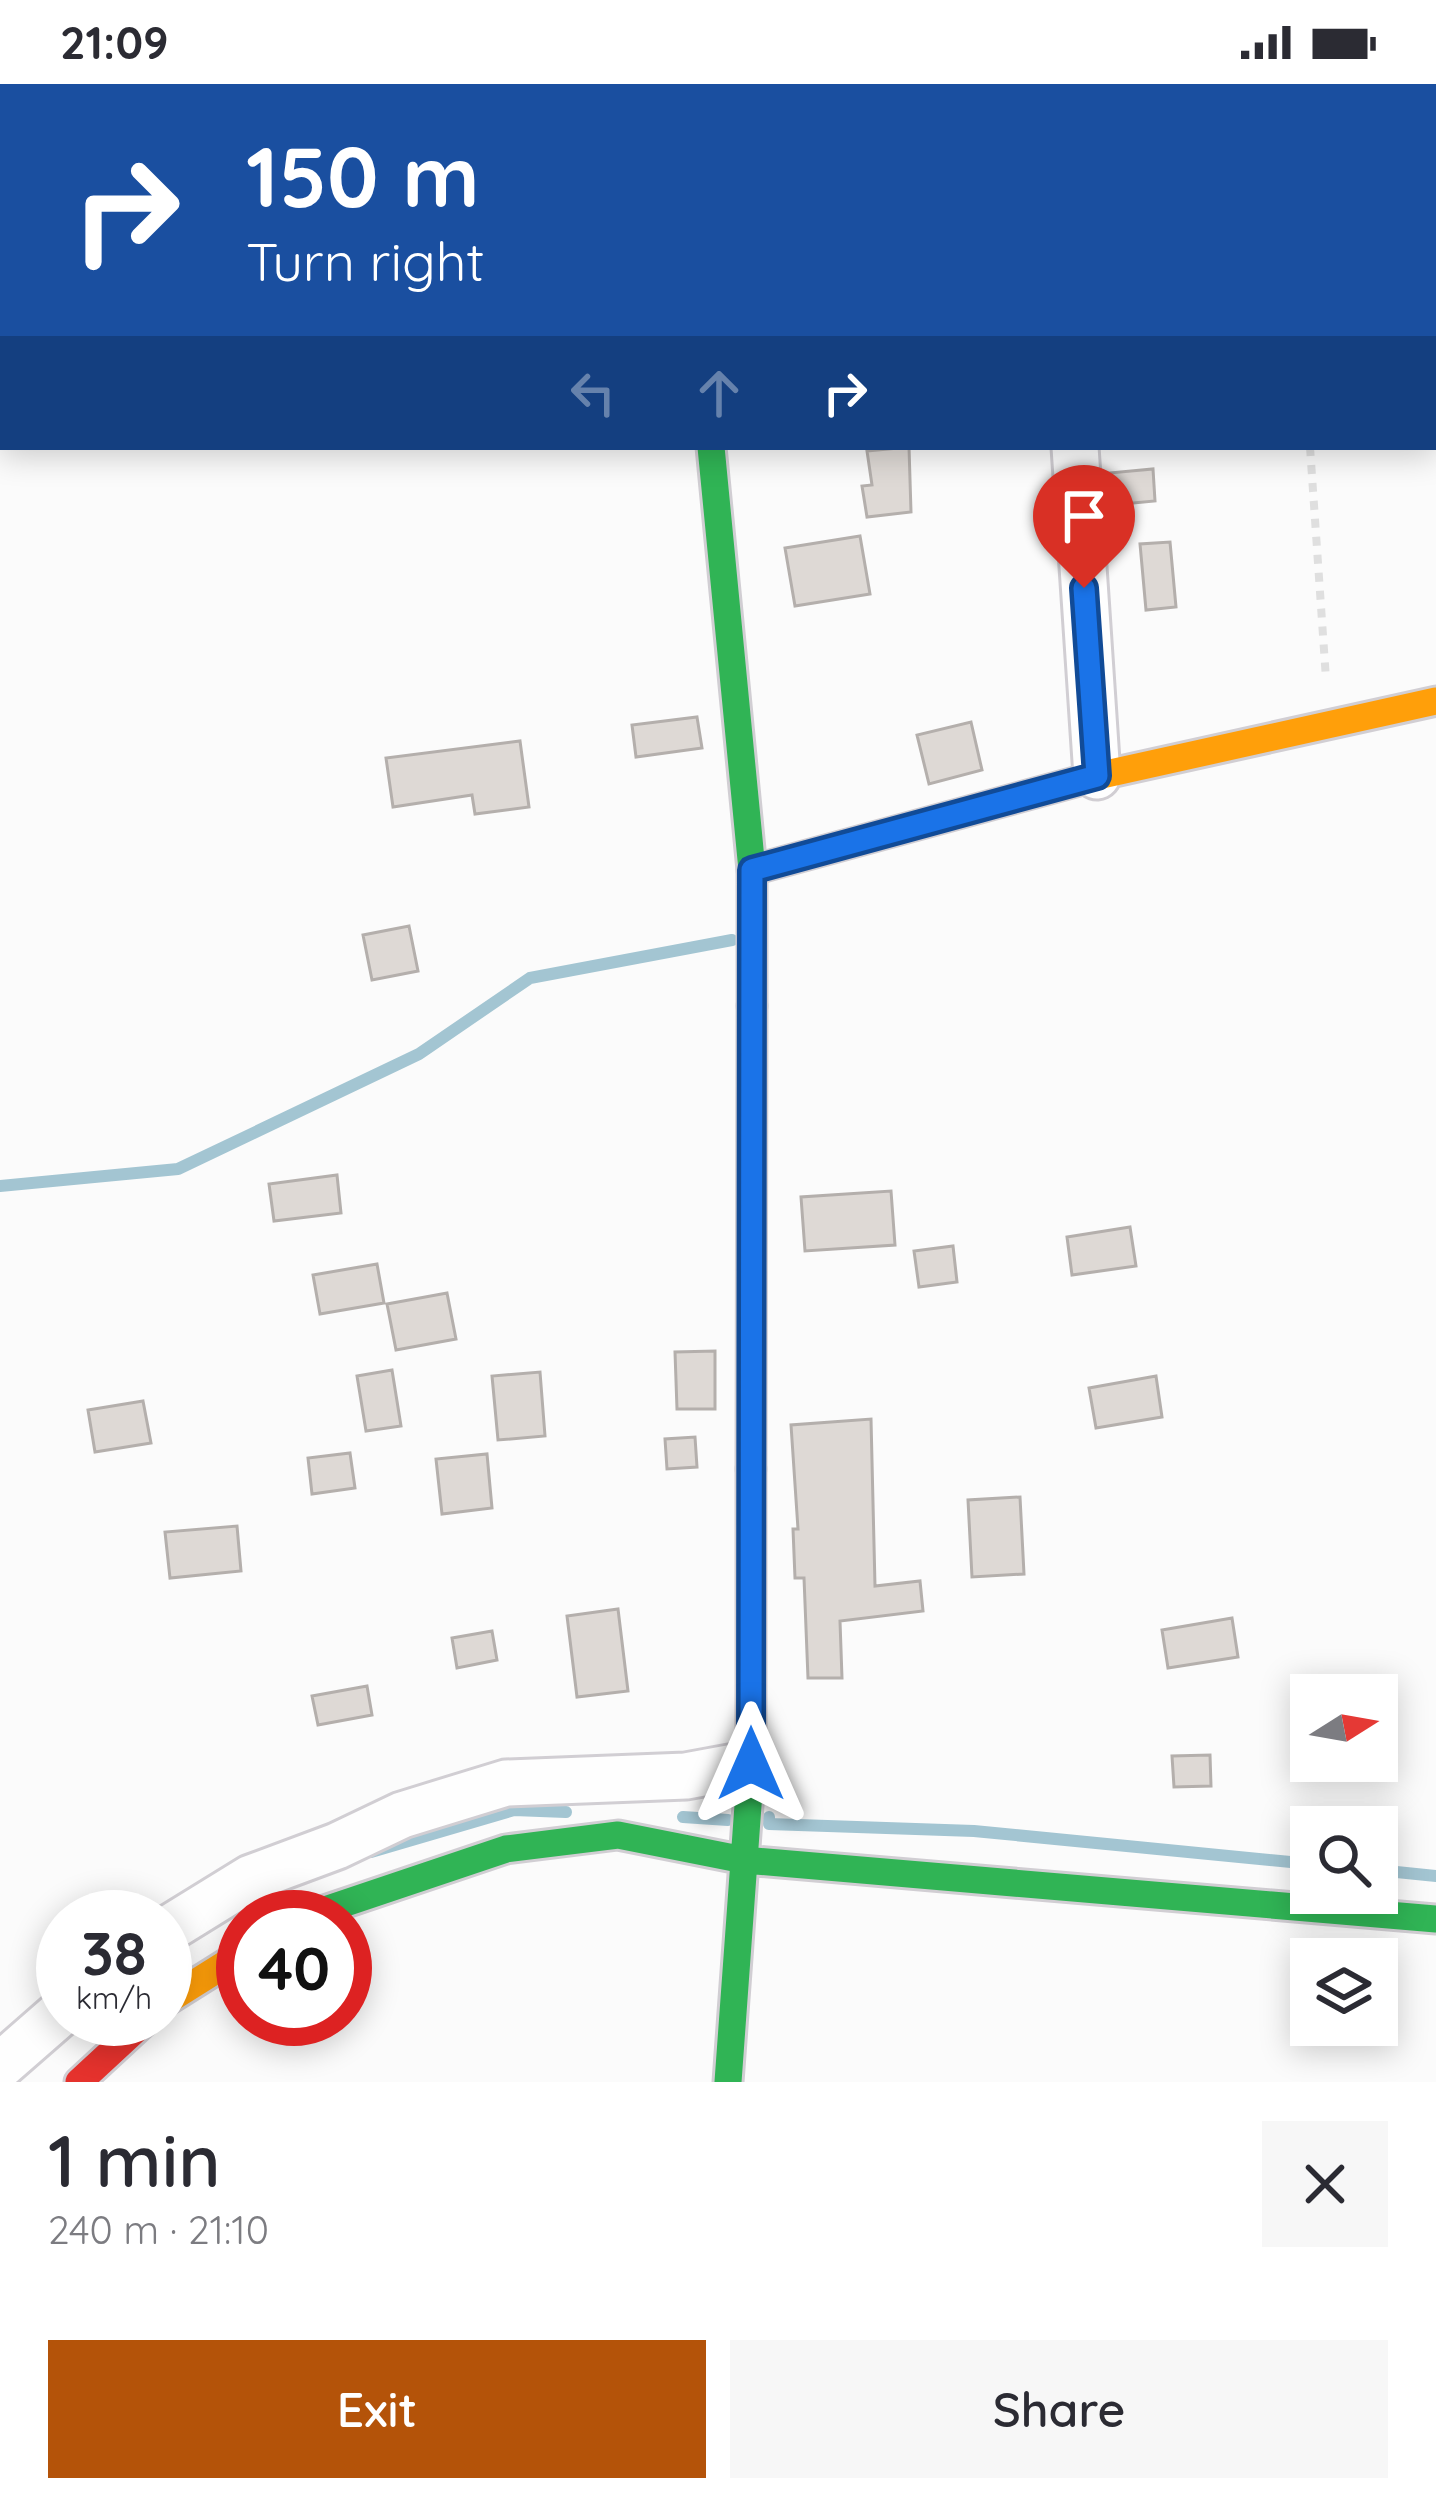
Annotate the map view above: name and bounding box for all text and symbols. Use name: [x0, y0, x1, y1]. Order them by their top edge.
text: 21:09: [60, 14, 169, 70]
text: 150 m: [246, 123, 480, 228]
icon: right: [48, 132, 204, 288]
text: Turn right: [246, 227, 485, 295]
icon: left: [560, 360, 626, 426]
icon: ahead: [686, 360, 752, 426]
icon: right: [812, 360, 878, 426]
pin: [1033, 465, 1135, 588]
icon: arrive: [1051, 483, 1117, 549]
north arrow: [1290, 1674, 1398, 1782]
map controls: [1290, 1674, 1398, 2046]
position arrow: [688, 1701, 814, 1827]
button: search: [1290, 1806, 1398, 1914]
speed limit sign: 40: [216, 1890, 372, 2046]
text: 38: [81, 1915, 147, 1990]
button: layers: [1290, 1938, 1398, 2046]
text: km/h: [76, 1979, 152, 2017]
text: 1 min: [48, 2115, 221, 2205]
button: close: [1262, 2121, 1388, 2247]
text: 240 m · 21:10: [48, 2205, 269, 2254]
button: Exit: [48, 2340, 706, 2478]
button: Share: [730, 2340, 1388, 2478]

